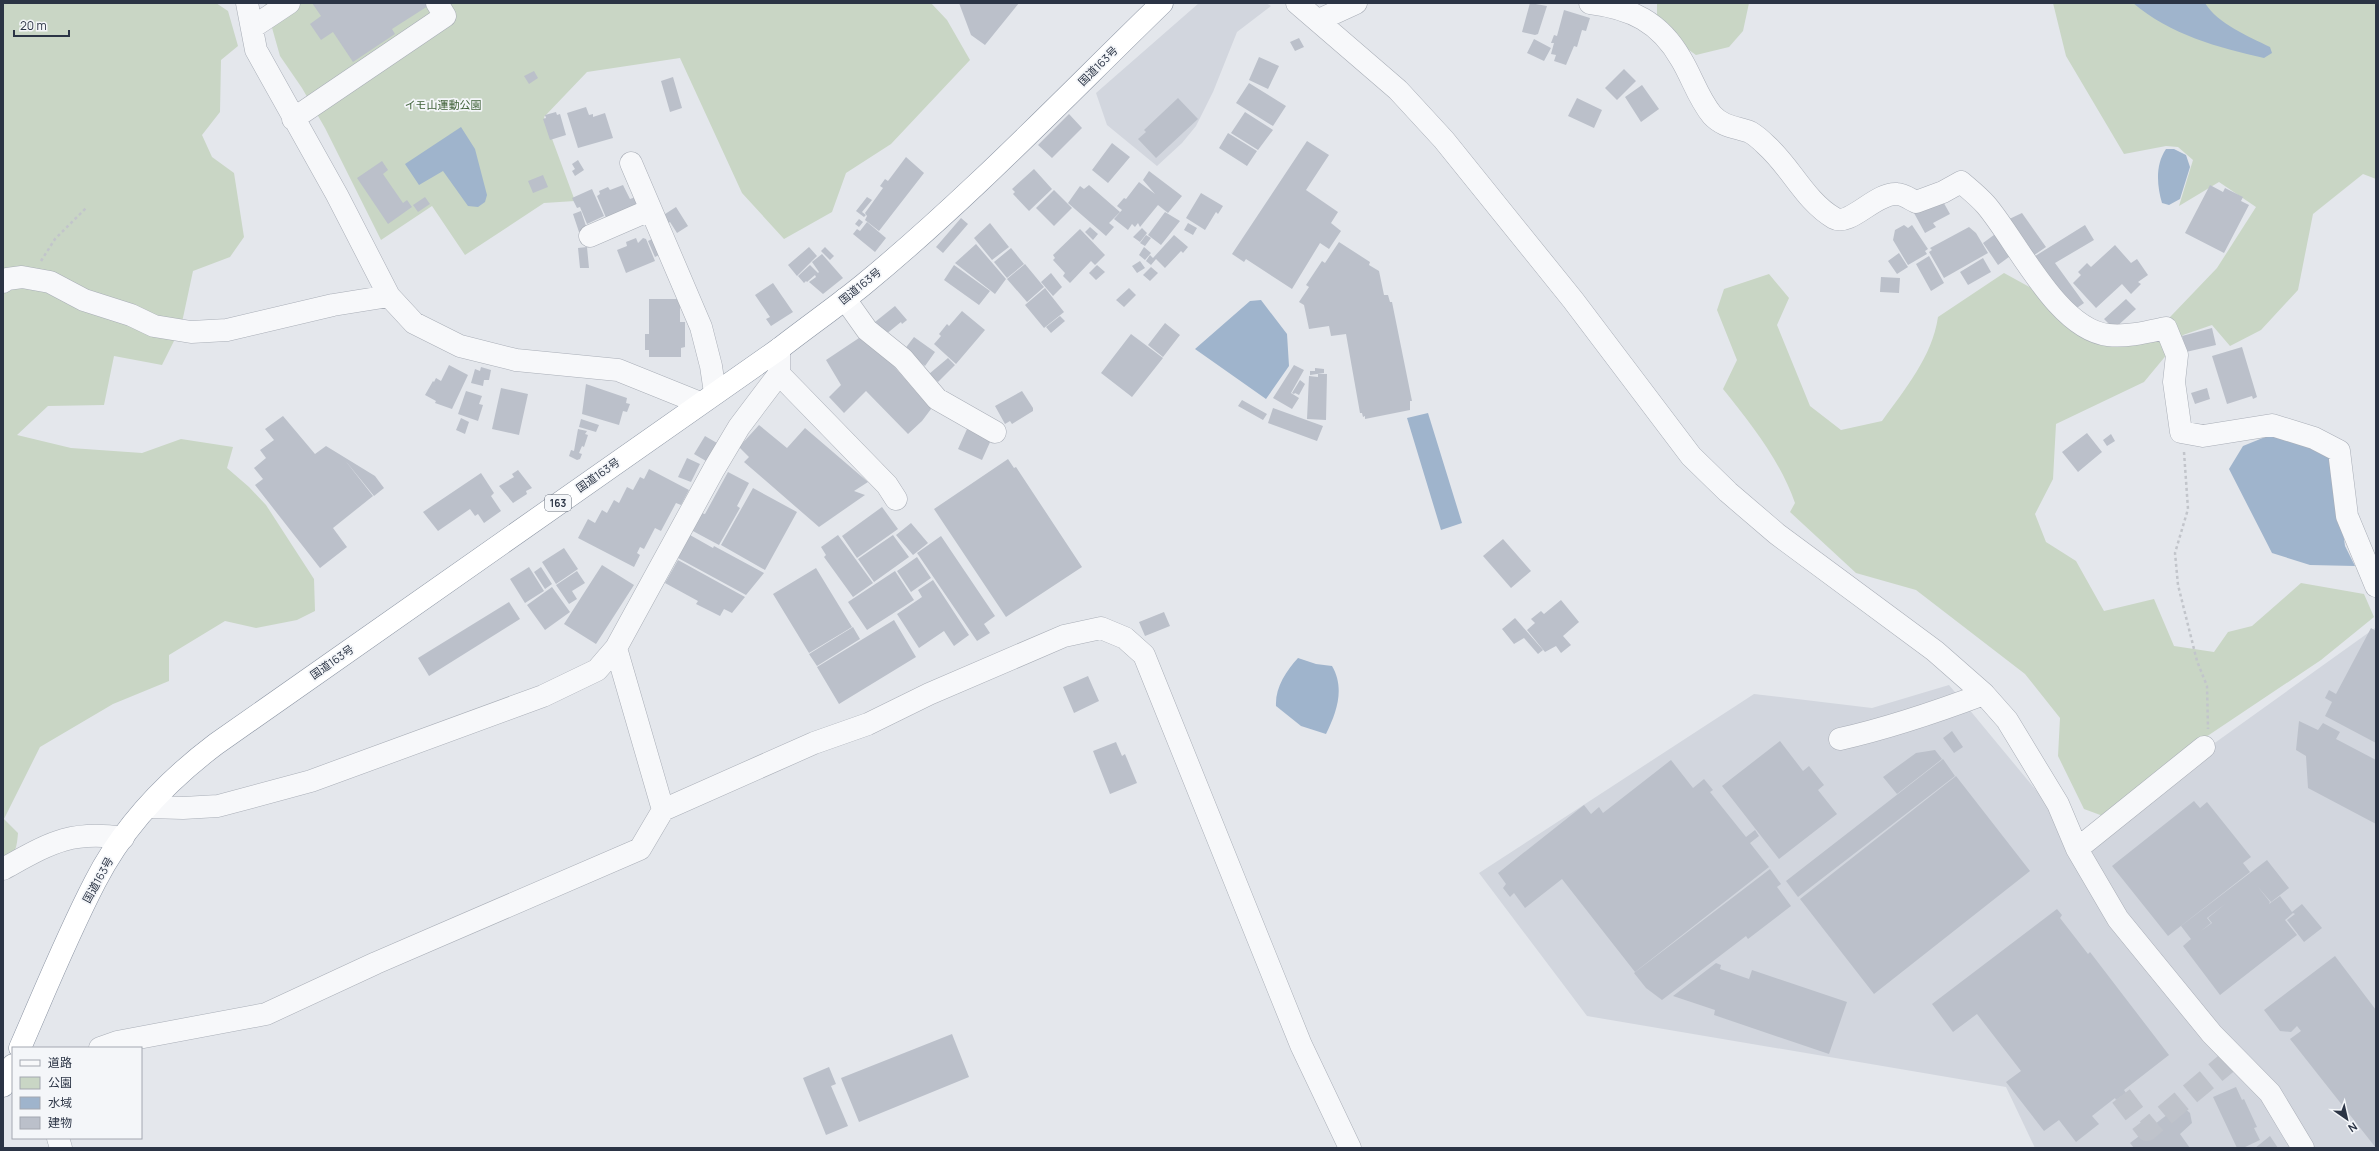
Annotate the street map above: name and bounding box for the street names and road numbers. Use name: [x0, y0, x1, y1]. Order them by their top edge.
street label: 国道163号: [1075, 43, 1121, 89]
street label: 国道163号: [835, 264, 884, 307]
street label: 国道163号: [573, 454, 623, 495]
road number: 163: [545, 495, 571, 511]
street label: 国道163号: [307, 641, 357, 682]
street label: 国道163号: [79, 854, 116, 905]

